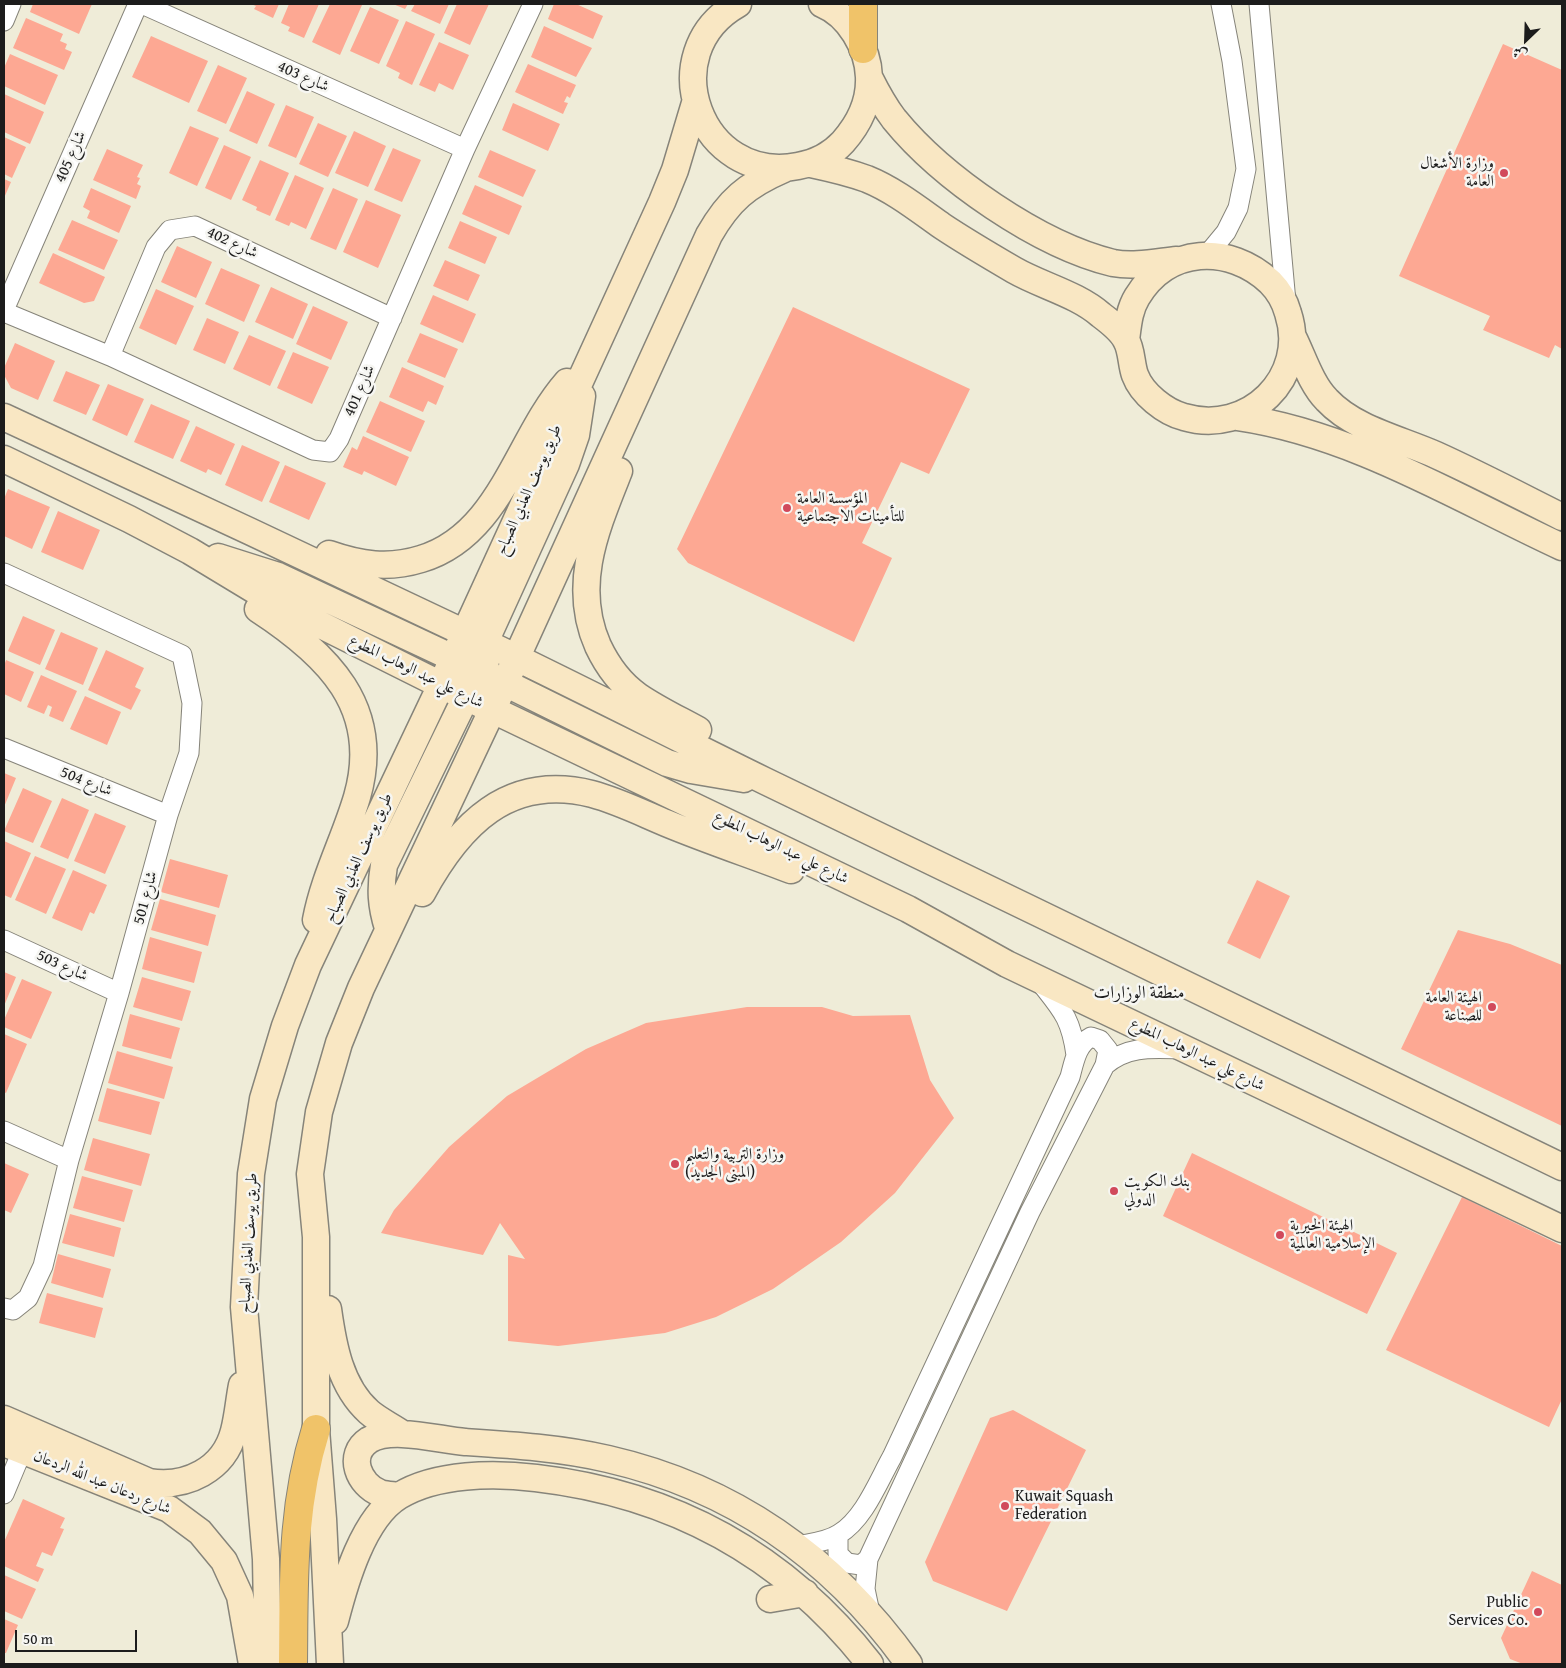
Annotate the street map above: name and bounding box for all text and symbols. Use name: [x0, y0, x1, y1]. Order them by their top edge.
north arrow: [1501, 15, 1551, 65]
text: ش: [1509, 42, 1530, 66]
street label: شارع 403: [274, 57, 332, 97]
street label: شارع 405: [51, 128, 91, 186]
place label: وزارة الأشغال العامة: [1420, 154, 1494, 192]
marker: وزارة الأشغال العامة: [1498, 167, 1510, 179]
street label: شارع 402: [203, 223, 261, 263]
street label: شارع 401: [340, 362, 380, 420]
street label: طريق يوسف العذبي الصباح: [492, 422, 566, 558]
place label: المؤسسة العامة للتأمينات الاجتماعية: [797, 489, 904, 527]
marker: المؤسسة العامة للتأمينات الاجتماعية: [781, 502, 793, 514]
street label: شارع علي عبد الوهاب المطوع: [346, 631, 486, 713]
street label: شارع 504: [57, 763, 115, 801]
street label: طريق يوسف العذبي الصباح: [321, 790, 397, 926]
street label: شارع علي عبد الوهاب المطوع: [711, 807, 851, 889]
street label: شارع 501: [130, 869, 162, 927]
street label: شارع 503: [33, 946, 91, 986]
district label: منطقة الوزارات: [1093, 982, 1185, 1004]
place label: الهيئة العامة للصناعة: [1426, 988, 1482, 1026]
marker: الهيئة العامة للصناعة: [1486, 1001, 1498, 1013]
street label: شارع علي عبد الوهاب المطوع: [1127, 1014, 1267, 1096]
place label: وزارة التربية والتعليم (المبنى الجديد): [685, 1145, 784, 1183]
marker: وزارة التربية والتعليم (المبنى الجديد): [669, 1158, 681, 1170]
street label: طريق يوسف العذبي الصباح: [236, 1172, 262, 1314]
place label: بنك الكويت الدولي: [1124, 1172, 1190, 1210]
marker: بنك الكويت الدولي: [1108, 1185, 1120, 1197]
place label: الهيئة الخيرية الإسلامية العالمية: [1290, 1216, 1375, 1254]
marker: الهيئة الخيرية الإسلامية العالمية: [1274, 1229, 1286, 1241]
street label: شارع ردعان عبد الله الردعان: [30, 1447, 174, 1519]
place label: Kuwait Squash Federation: [1015, 1487, 1113, 1525]
marker: Kuwait Squash Federation: [999, 1500, 1011, 1512]
place label: Public Services Co.: [1448, 1593, 1528, 1631]
marker: Public Services Co.: [1532, 1606, 1544, 1618]
scale bar: [18, 1620, 140, 1652]
text: 50 m: [23, 1628, 53, 1649]

